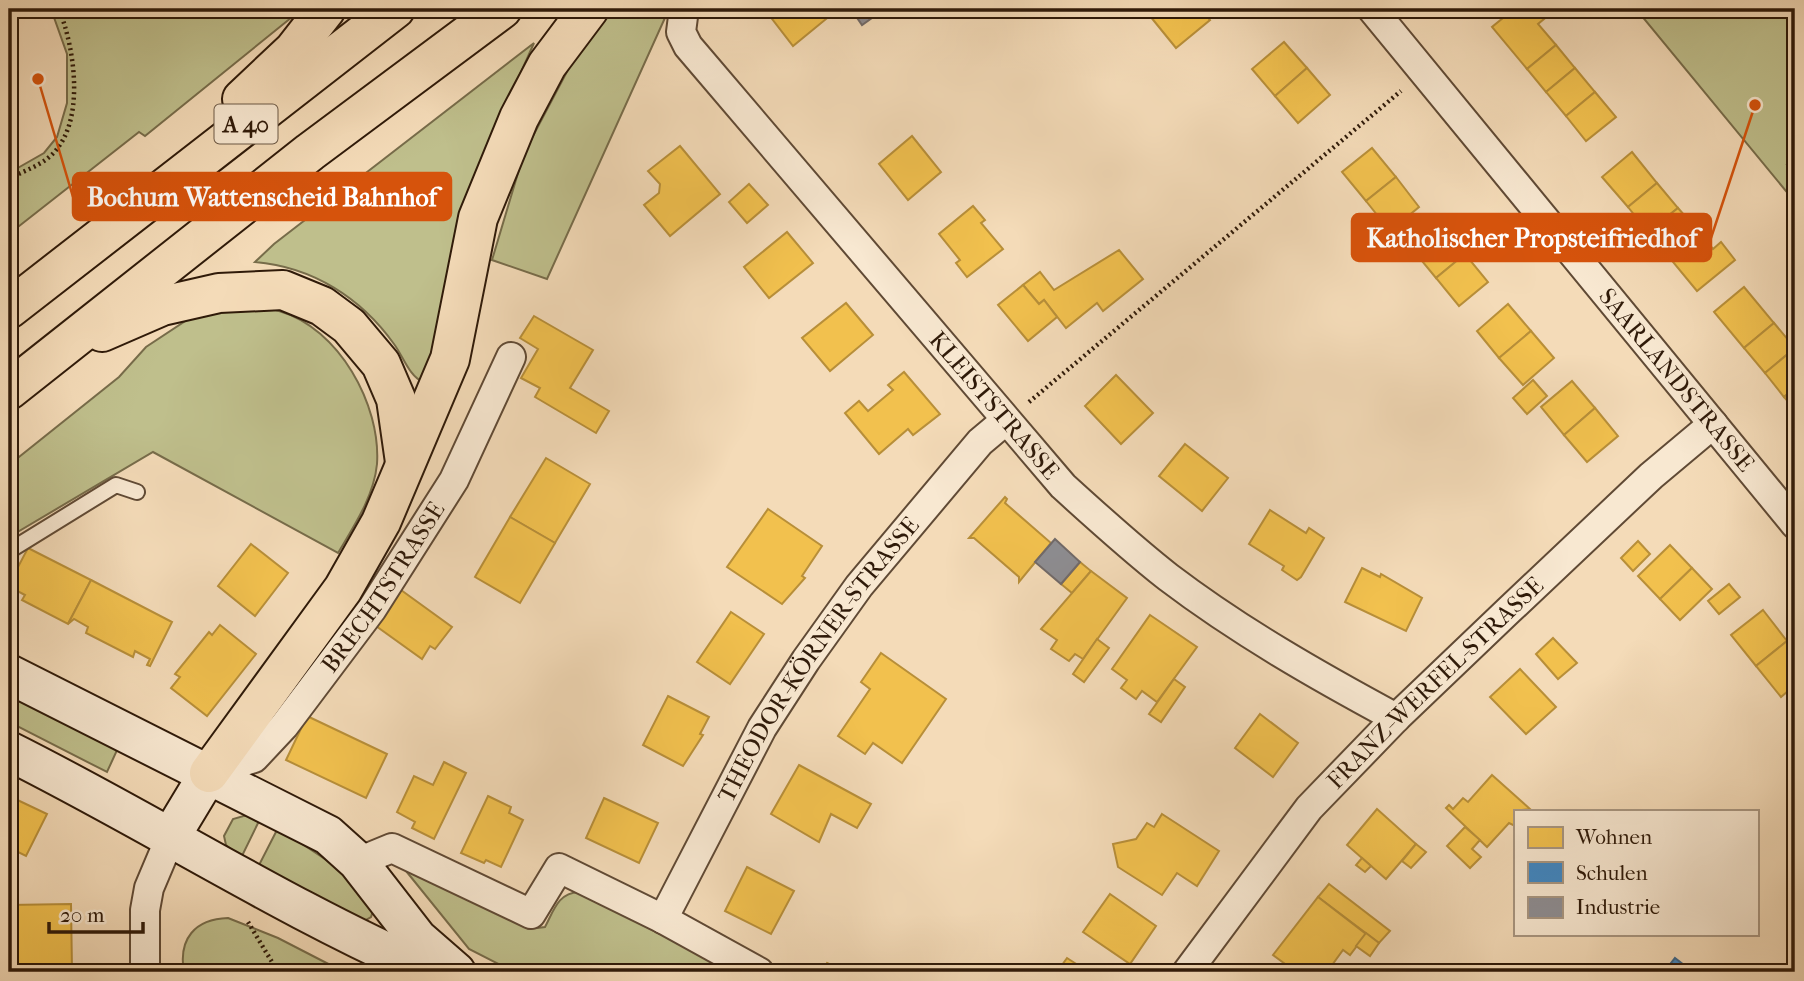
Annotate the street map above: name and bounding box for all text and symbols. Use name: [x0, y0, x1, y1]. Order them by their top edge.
road number: A 40: [215, 105, 278, 144]
callout: Bochum Wattenscheid Bahnhof: [73, 173, 451, 220]
text: Bochum Wattenscheid Bahnhof: [87, 182, 442, 213]
callout: Katholischer Propsteifriedhof: [1352, 214, 1711, 261]
text: Katholischer Propsteifriedhof: [1366, 223, 1703, 254]
street label: SAARLANDSTRASSE: [1593, 283, 1760, 477]
street label: KLEISTSTRASSE: [923, 326, 1065, 485]
street label: BRECHTSTRASSE: [315, 497, 450, 678]
street label: THEODOR-KÖRNER-STRASSE: [712, 511, 925, 807]
street label: FRANZ-WERFEL-STRASSE: [1321, 571, 1549, 795]
legend: [1514, 810, 1758, 936]
text: Wohnen: [1575, 825, 1652, 849]
text: Schulen: [1576, 861, 1648, 885]
scale bar: [49, 890, 144, 934]
text: Industrie: [1576, 895, 1660, 919]
text: 20 m: [60, 903, 105, 927]

